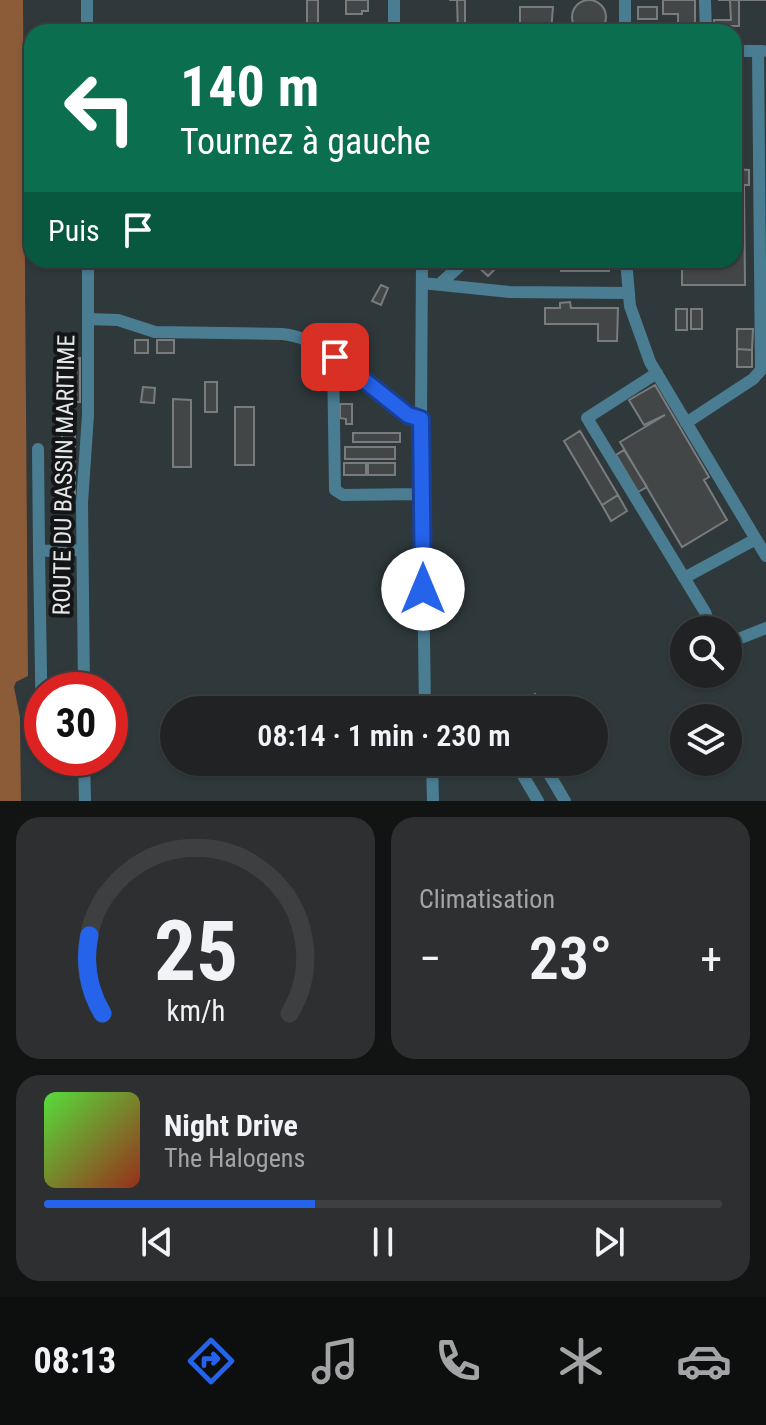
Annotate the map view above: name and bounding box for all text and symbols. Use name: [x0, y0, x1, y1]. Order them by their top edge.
text: 140 m: [180, 54, 319, 120]
icon: left: [48, 56, 152, 160]
text: Tournez à gauche: [180, 121, 431, 163]
icon: arrive: [116, 208, 160, 252]
text: Puis: [48, 213, 100, 248]
pin: [301, 323, 369, 391]
street label: ROUTE DU BASSIN MARITIME: [48, 334, 80, 616]
icon: arrive: [313, 335, 357, 379]
position arrow: [381, 547, 465, 631]
map controls: [670, 616, 742, 776]
button: search: [670, 616, 742, 688]
speed limit sign: 30: [24, 672, 128, 776]
button: layers: [670, 704, 742, 776]
text: 08:14 · 1 min · 230 m: [257, 718, 511, 753]
text: Climatisation: [419, 884, 555, 914]
text: 25: [153, 903, 238, 1000]
text: 23°: [529, 923, 612, 994]
text: −: [419, 933, 441, 985]
text: +: [700, 933, 722, 985]
text: km/h: [166, 994, 225, 1028]
text: Night Drive: [164, 1108, 298, 1143]
text: The Halogens: [164, 1143, 305, 1173]
icon: previous: [135, 1220, 179, 1264]
icon: pause: [361, 1220, 405, 1264]
icon: next: [587, 1220, 631, 1264]
icon: directions: [183, 1333, 239, 1389]
icon: music: [307, 1333, 363, 1389]
icon: phone: [430, 1333, 486, 1389]
icon: climate: [553, 1333, 609, 1389]
icon: car: [676, 1333, 732, 1389]
text: 08:13: [34, 1340, 116, 1382]

